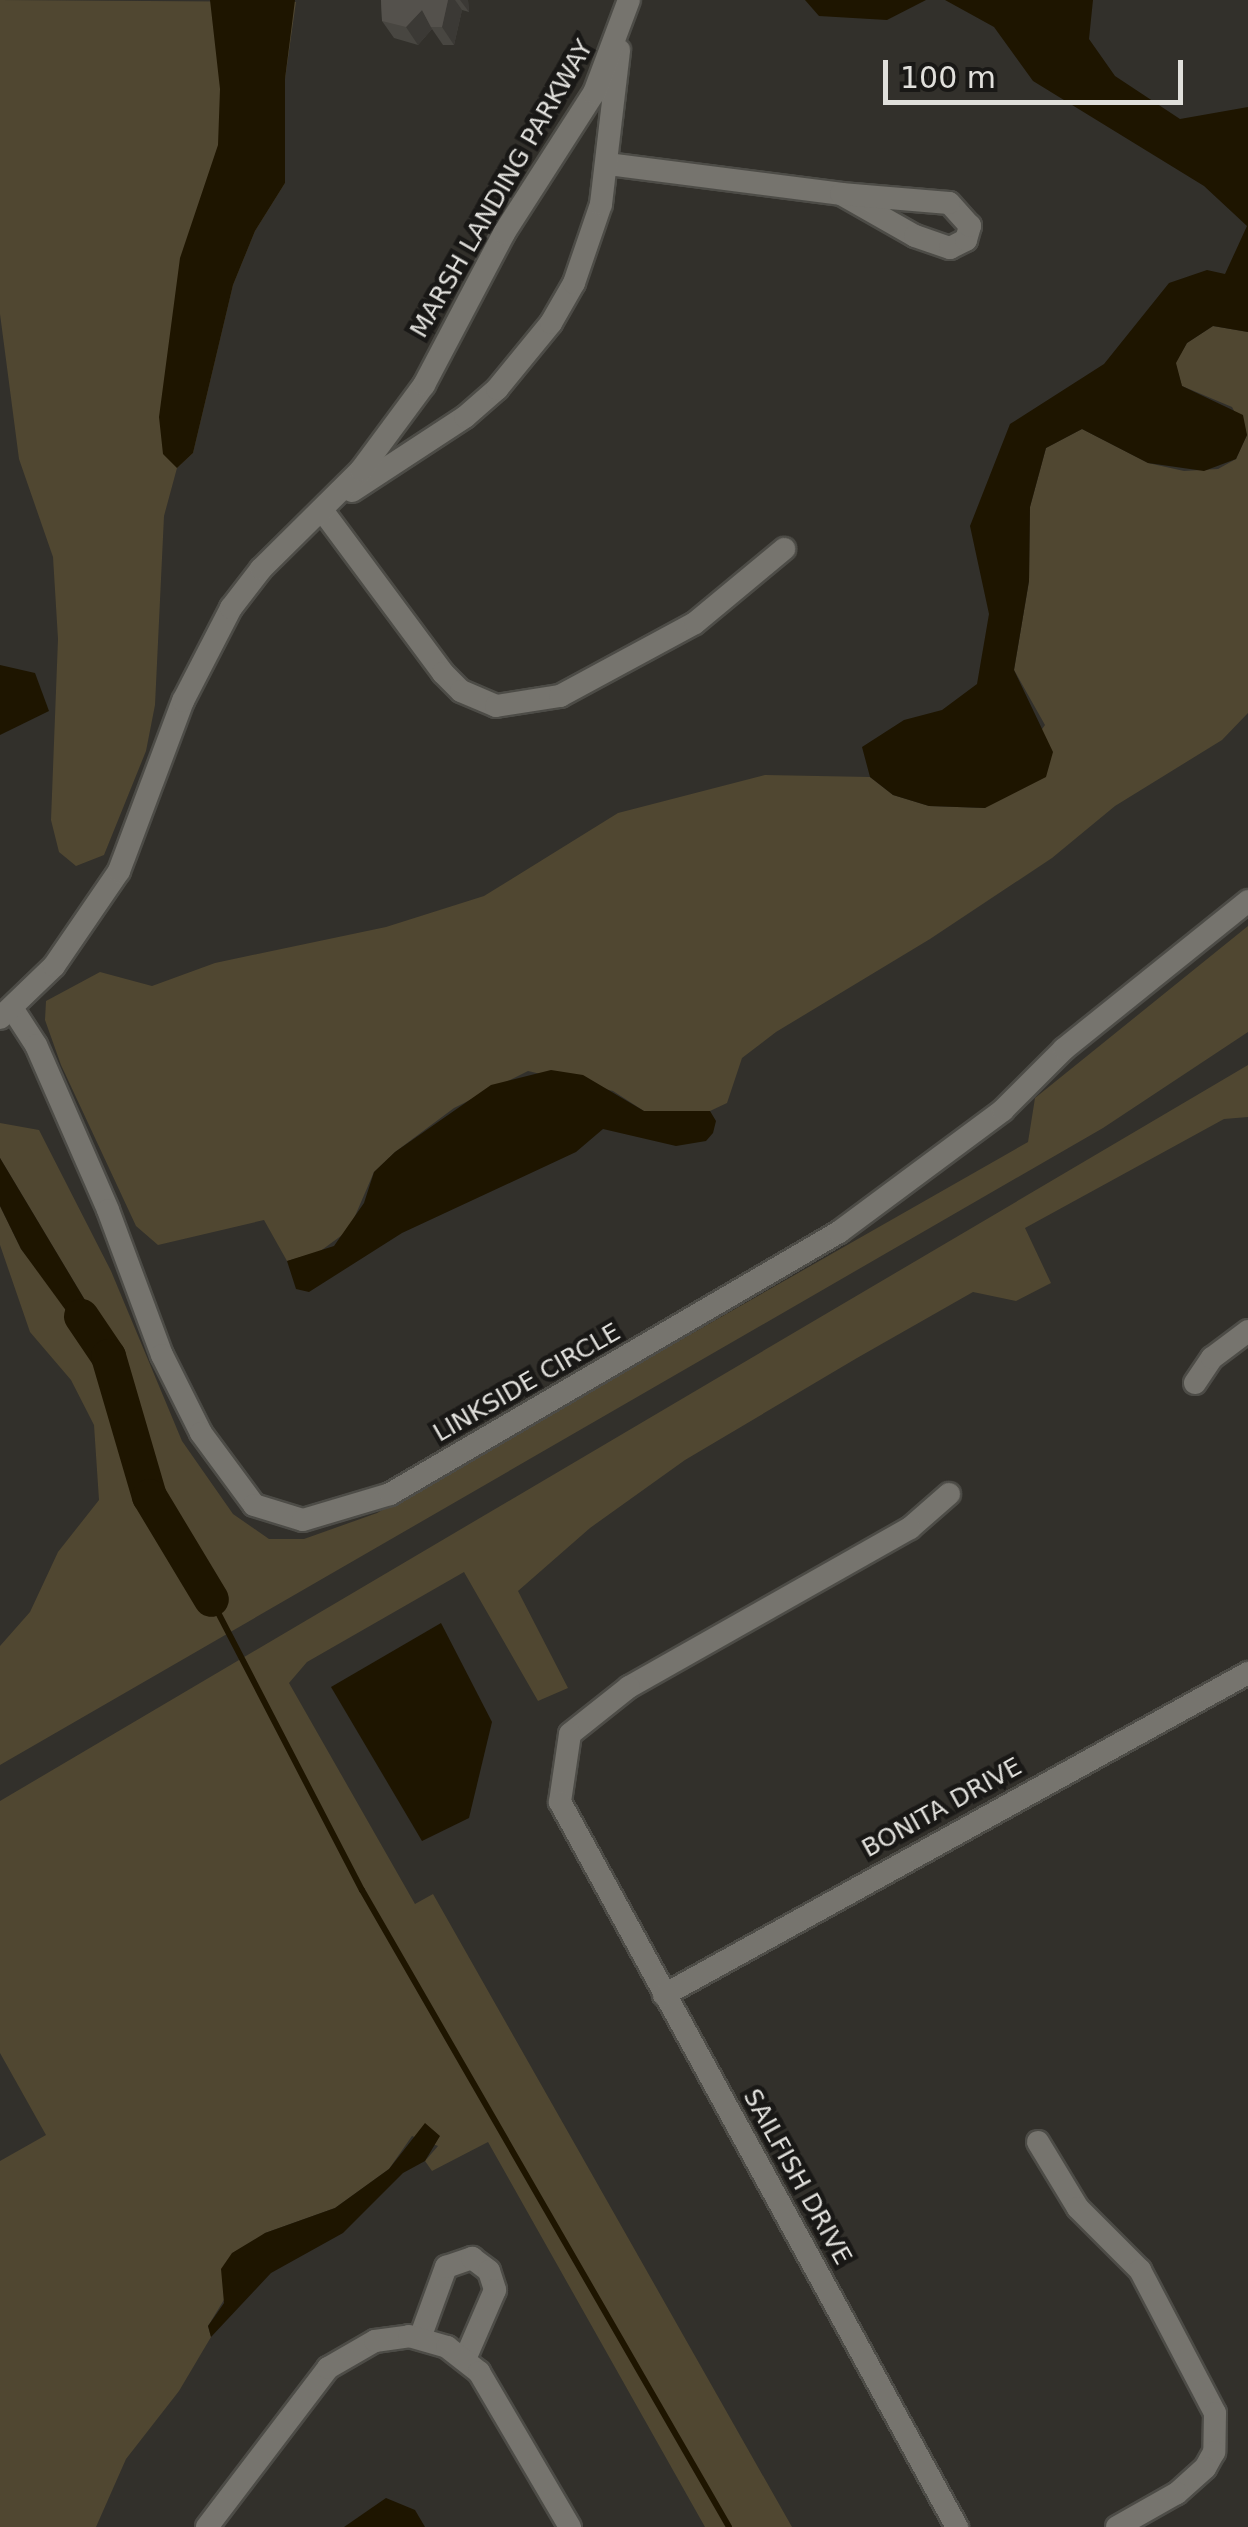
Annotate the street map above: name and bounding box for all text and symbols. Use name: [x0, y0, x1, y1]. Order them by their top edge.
street label: MARSH LANDING PARKWAY: [404, 35, 600, 343]
scale bar: [888, 40, 1188, 102]
text: 100 m: [900, 60, 996, 95]
street label: LINKSIDE CIRCLE: [428, 1317, 626, 1449]
street label: BONITA DRIVE: [857, 1752, 1027, 1864]
street label: SAILFISH DRIVE: [736, 2084, 858, 2270]

